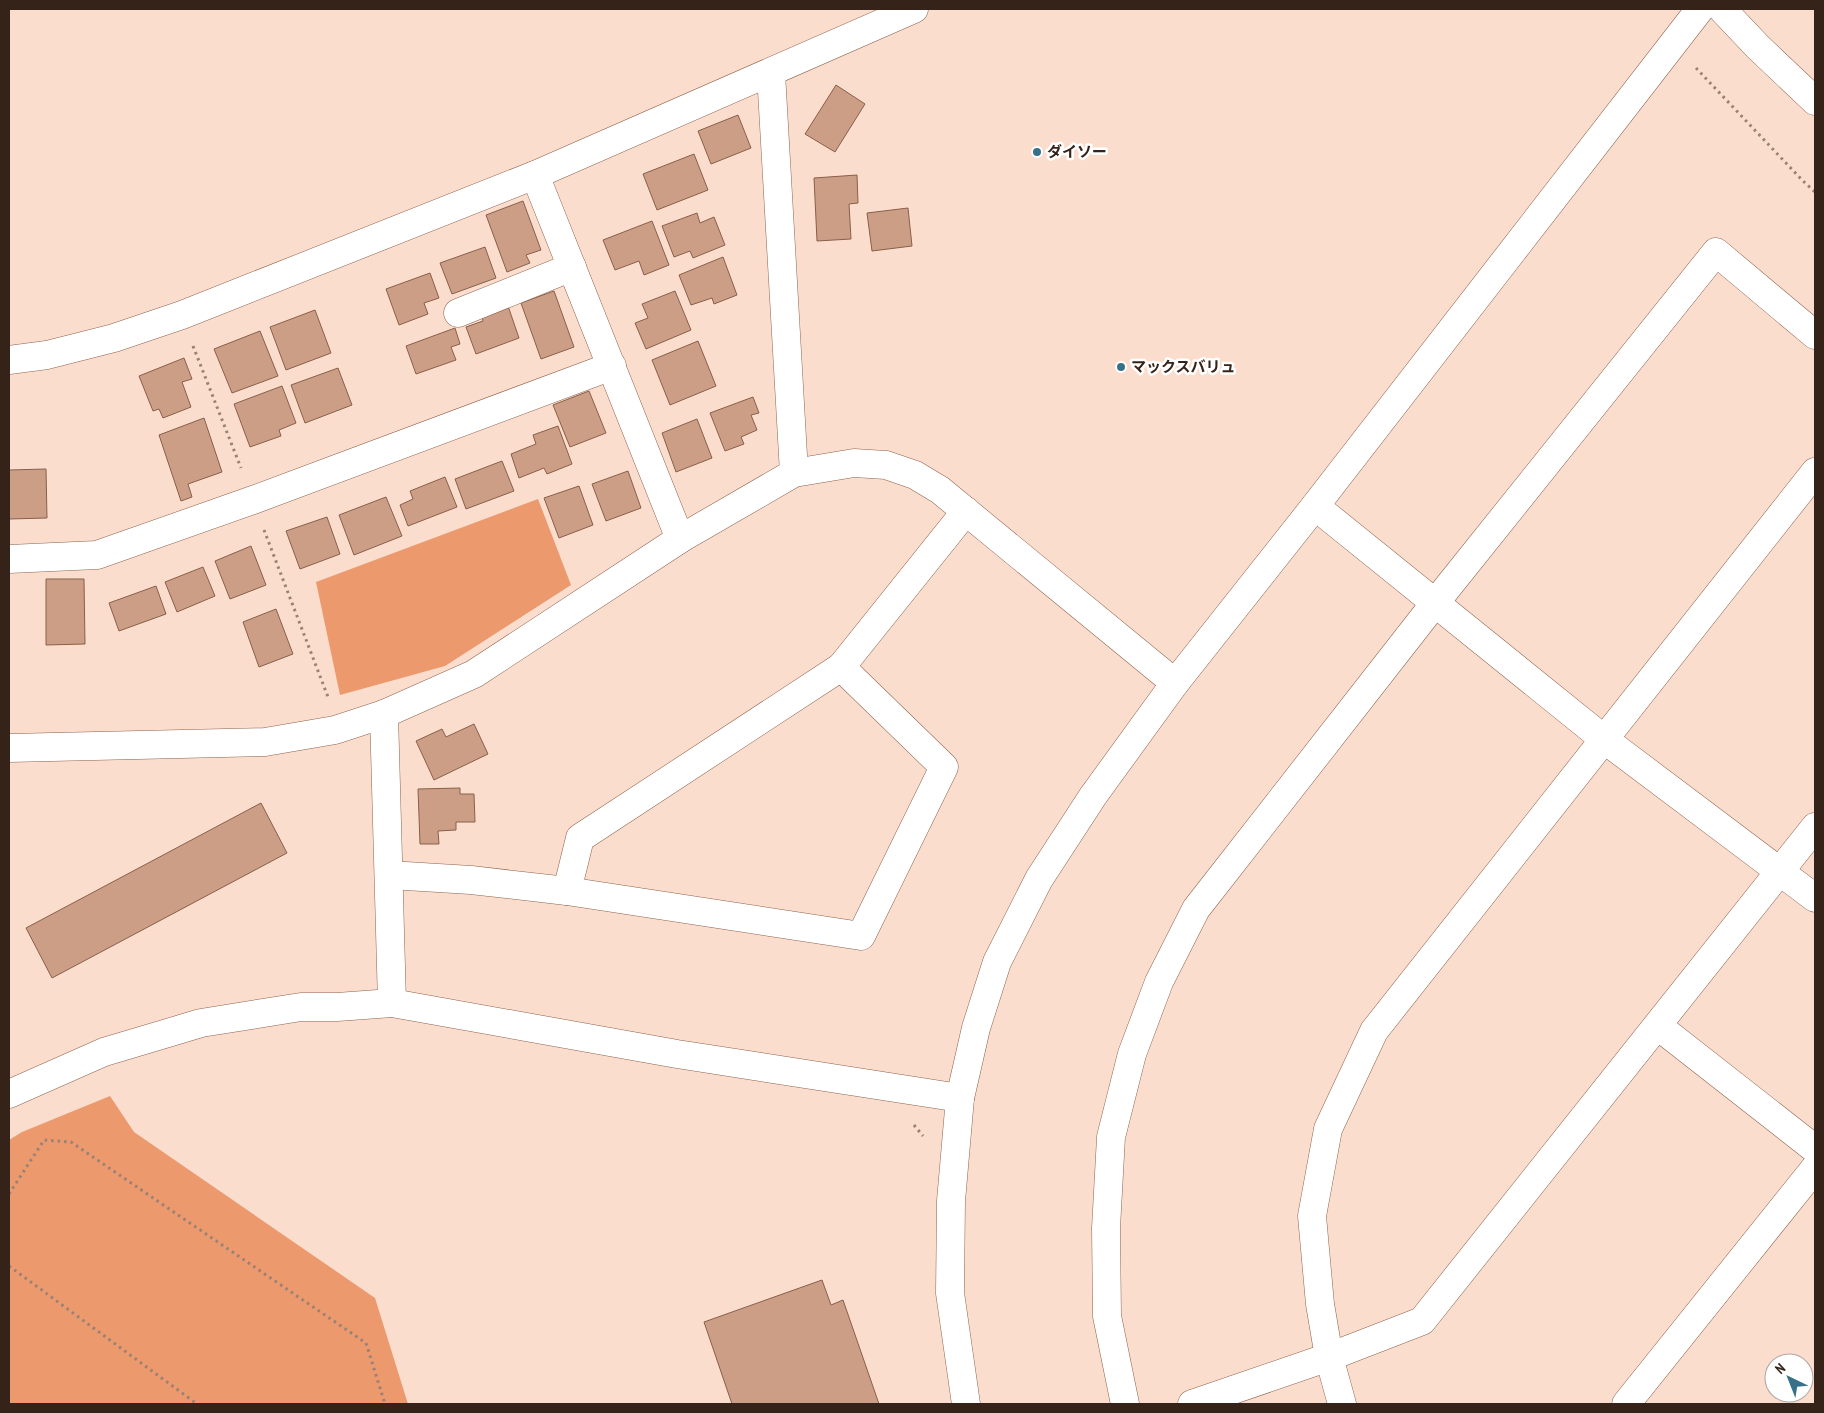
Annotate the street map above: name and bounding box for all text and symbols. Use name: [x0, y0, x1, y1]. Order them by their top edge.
place label: ダイソー: [1047, 142, 1107, 161]
marker: ダイソー: [1031, 146, 1043, 158]
place label: マックスバリュ: [1131, 357, 1236, 376]
marker: マックスバリュ: [1115, 361, 1127, 373]
north arrow: [1764, 1353, 1814, 1403]
text: N: [1771, 1359, 1789, 1378]

